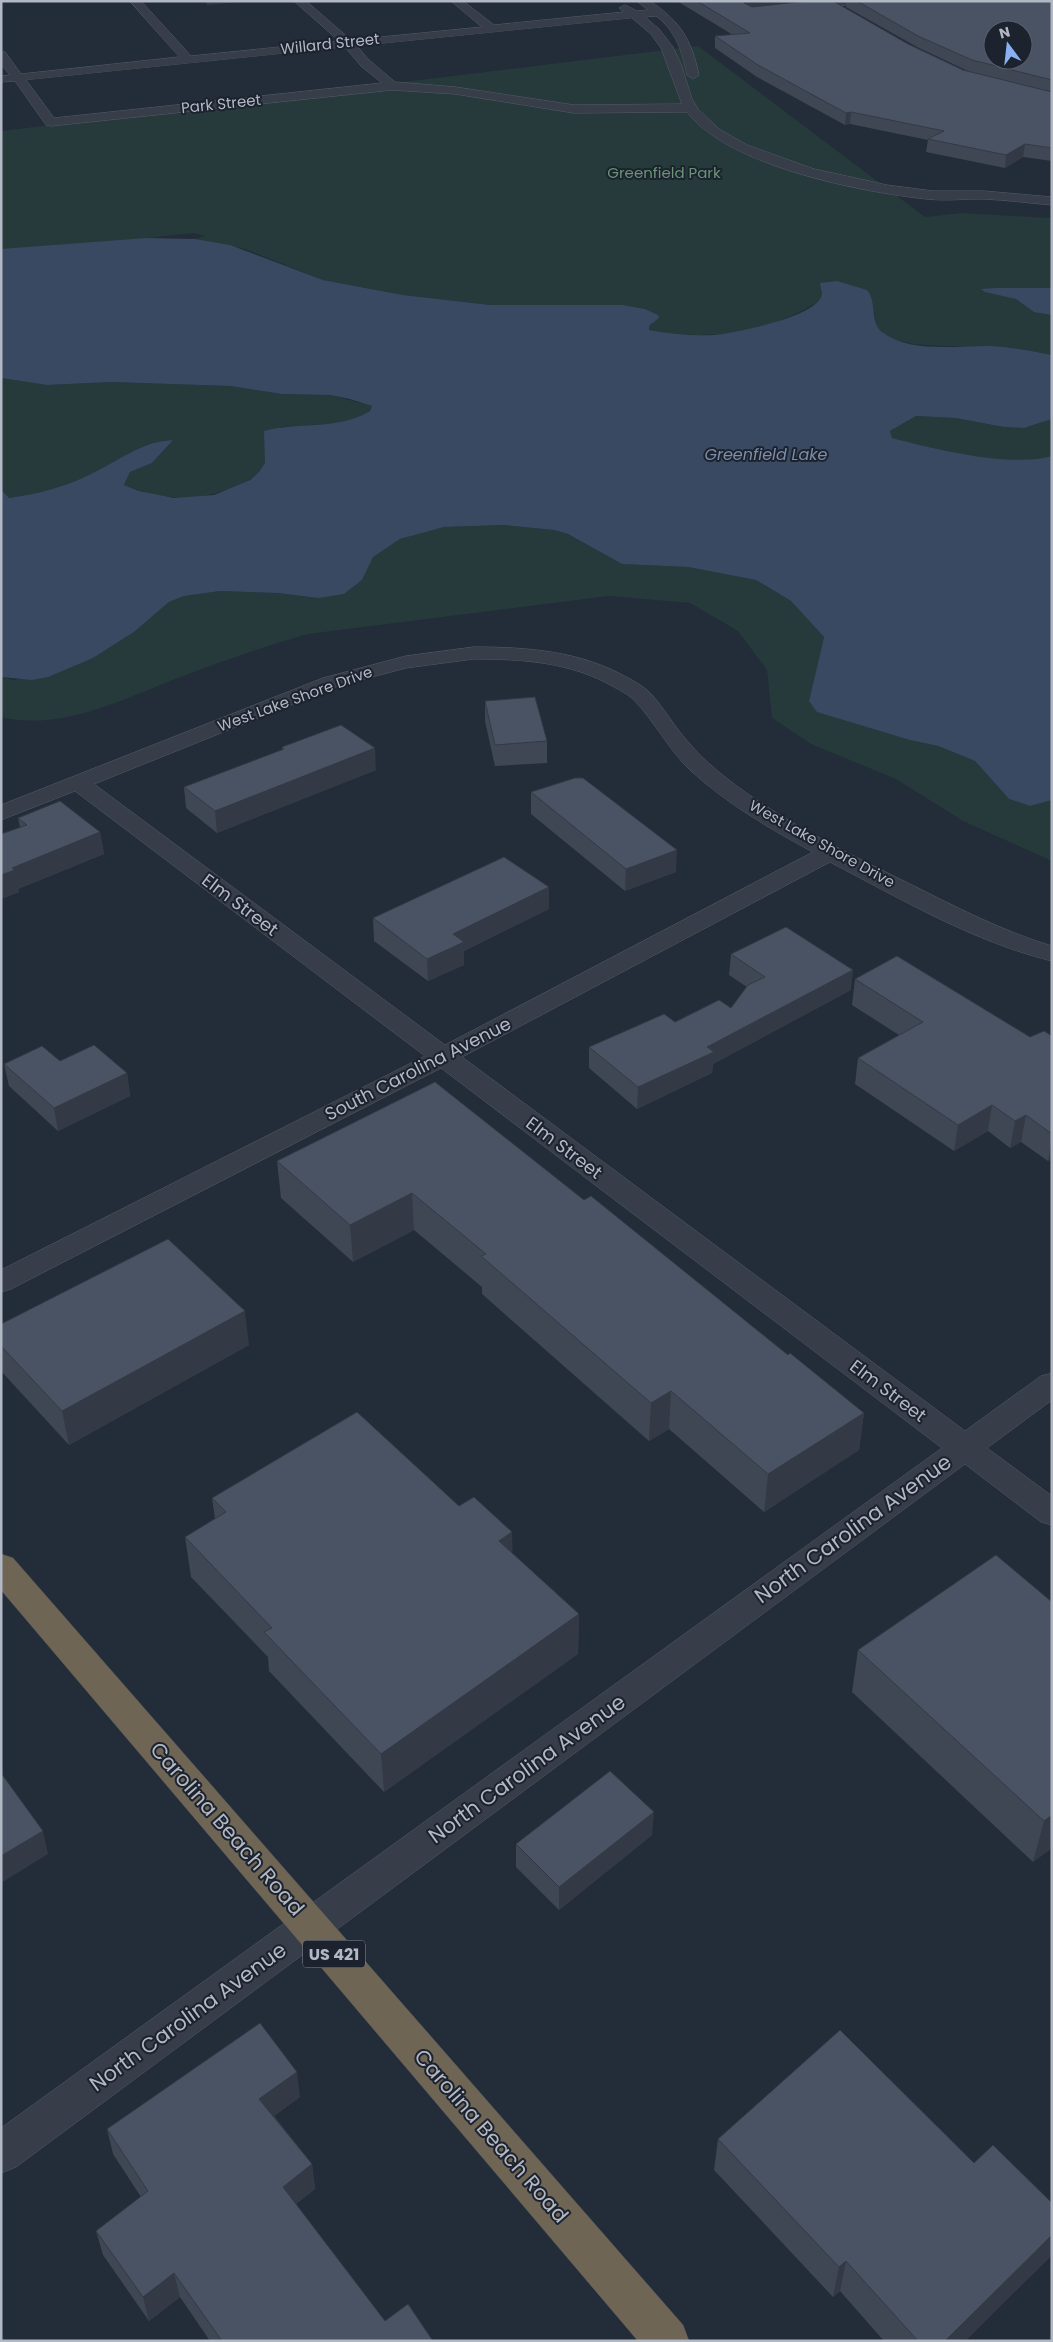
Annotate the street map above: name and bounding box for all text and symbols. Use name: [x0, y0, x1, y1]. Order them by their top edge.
north arrow: [983, 20, 1033, 70]
text: N: [997, 21, 1012, 43]
street label: Willard Street: [279, 28, 381, 59]
street label: Park Street: [180, 89, 262, 118]
park label: Greenfield Park: [607, 162, 721, 183]
water label: Greenfield Lake: [704, 443, 828, 466]
street label: West Lake Shore Drive: [214, 661, 375, 736]
street label: West Lake Shore Drive: [746, 795, 899, 892]
street label: Elm Street: [197, 868, 284, 942]
street label: South Carolina Avenue: [320, 1011, 515, 1126]
street label: Elm Street: [521, 1111, 608, 1185]
street label: Elm Street: [845, 1354, 932, 1428]
street label: North Carolina Avenue: [748, 1447, 957, 1610]
street label: North Carolina Avenue: [422, 1687, 631, 1850]
street label: Carolina Beach Road: [144, 1735, 311, 1922]
street label: North Carolina Avenue: [83, 1935, 292, 2098]
road number: US 421: [303, 1940, 365, 1968]
street label: Carolina Beach Road: [408, 2042, 575, 2229]

